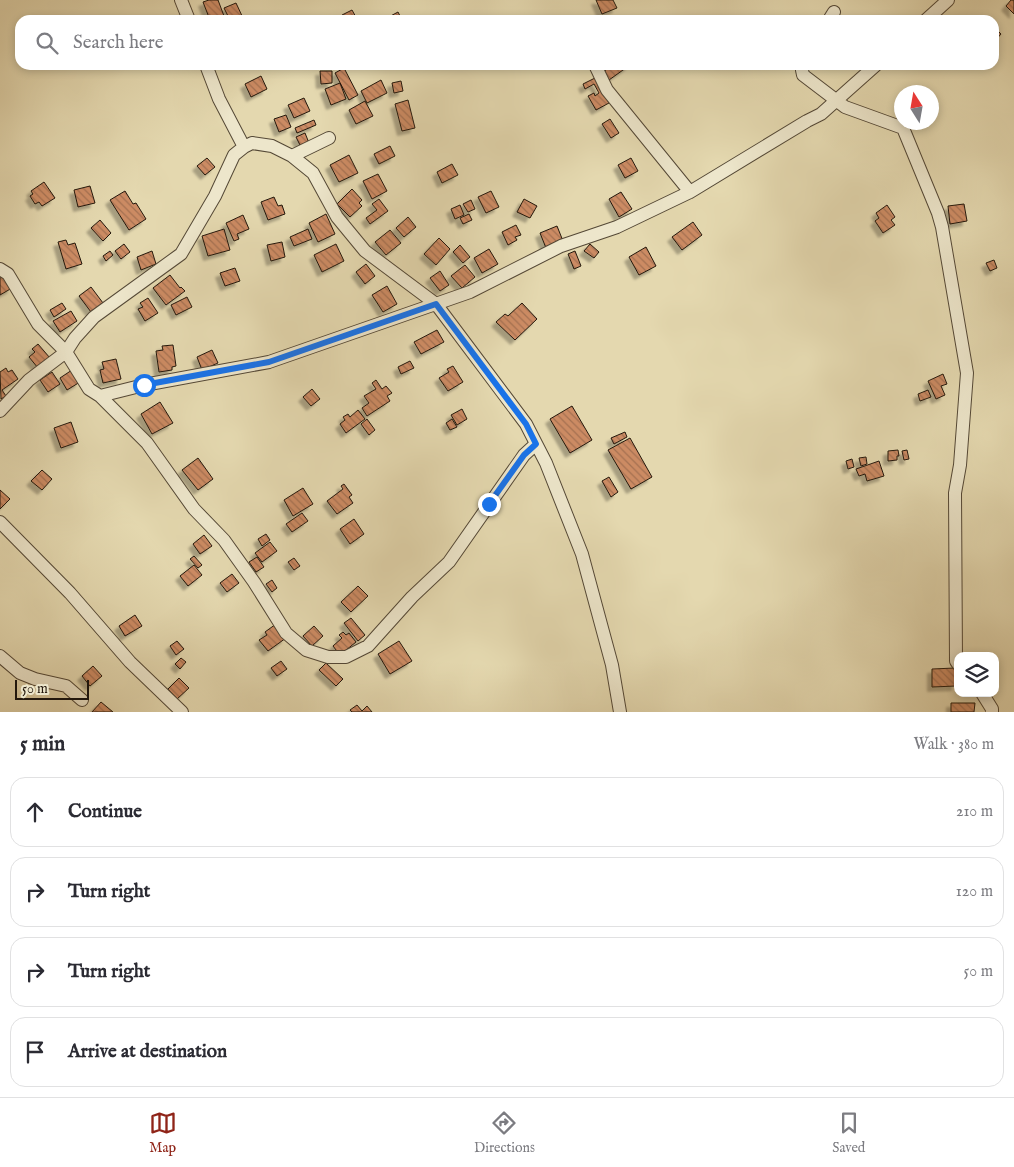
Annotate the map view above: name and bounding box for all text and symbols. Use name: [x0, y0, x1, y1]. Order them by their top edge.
search box: [15, 15, 999, 70]
icon: search: [33, 29, 61, 57]
text: Search here: [73, 31, 164, 55]
north arrow: [894, 85, 939, 130]
route start: [133, 374, 156, 397]
route end: [478, 493, 501, 516]
map controls: [954, 652, 999, 697]
button: layers: [954, 652, 999, 697]
scale bar: [15, 677, 89, 700]
text: 50 m: [22, 680, 48, 698]
text: 5 min: [20, 731, 65, 758]
text: Walk · 380 m: [913, 735, 994, 755]
icon: ahead: [21, 798, 49, 826]
text: Continue: [68, 800, 142, 824]
text: 210 m: [956, 802, 993, 822]
icon: right: [21, 878, 49, 906]
text: Turn right: [68, 880, 150, 904]
text: 120 m: [956, 882, 993, 902]
icon: right: [21, 958, 49, 986]
text: Turn right: [68, 960, 150, 984]
text: 50 m: [964, 962, 993, 982]
icon: arrive: [21, 1038, 49, 1066]
text: Arrive at destination: [68, 1040, 227, 1064]
tab: Map: [149, 1109, 177, 1157]
tab: Directions: [474, 1109, 535, 1157]
tab: Saved: [832, 1109, 865, 1157]

